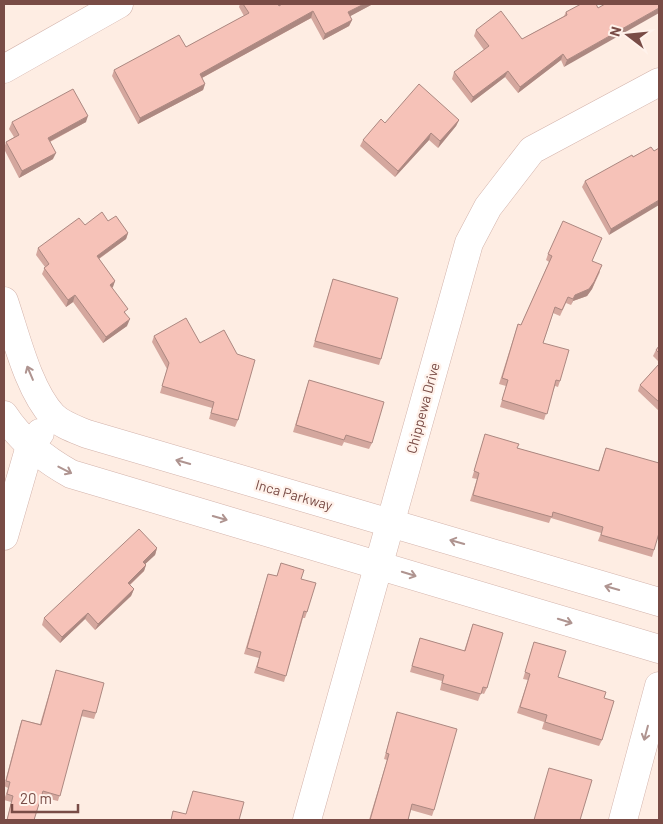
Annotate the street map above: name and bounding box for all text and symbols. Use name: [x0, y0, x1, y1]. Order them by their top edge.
north arrow: [603, 10, 653, 60]
text: N: [606, 24, 624, 38]
street label: Chippewa Drive: [402, 361, 443, 455]
one-way arrow: [24, 366, 34, 381]
one-way arrow: [175, 457, 191, 467]
one-way arrow: [57, 466, 72, 475]
street label: Inca Parkway: [254, 475, 335, 514]
one-way arrow: [212, 513, 228, 523]
one-way arrow: [449, 537, 465, 547]
one-way arrow: [401, 569, 417, 579]
one-way arrow: [605, 583, 621, 593]
one-way arrow: [557, 616, 573, 626]
one-way arrow: [641, 725, 651, 741]
scale bar: [12, 782, 79, 814]
text: 20 m: [20, 789, 52, 807]

